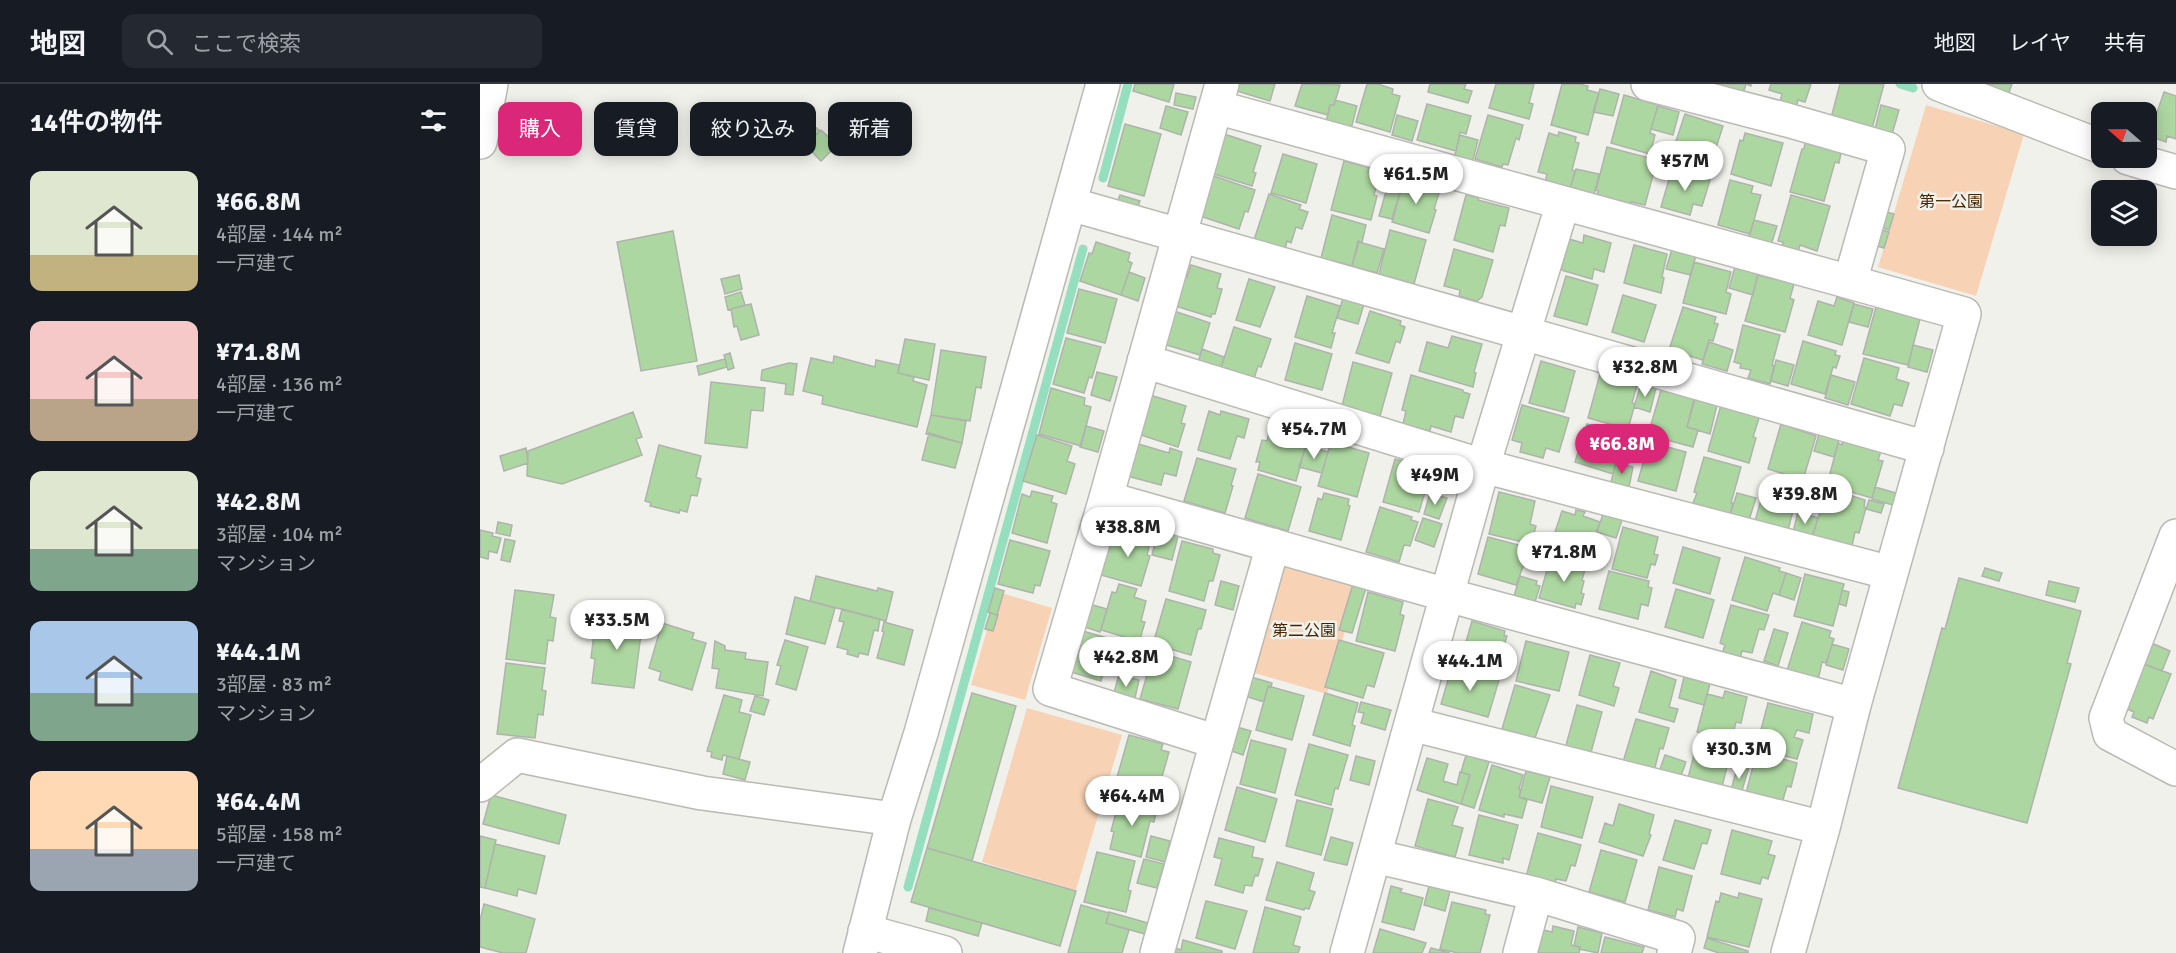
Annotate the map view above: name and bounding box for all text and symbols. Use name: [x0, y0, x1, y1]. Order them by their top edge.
search box: [122, 14, 542, 68]
icon: search: [143, 25, 176, 58]
text: 地図: [30, 27, 86, 61]
text: ここで検索: [191, 30, 301, 57]
text: 地図: [1934, 30, 1976, 56]
text: レイヤ: [2009, 30, 2071, 56]
text: 共有: [2104, 30, 2146, 56]
chip: 購入: [498, 102, 582, 156]
chip: 賃貸: [594, 102, 678, 156]
chip: 絞り込み: [690, 102, 816, 156]
chip: 新着: [828, 102, 912, 156]
north arrow: [2091, 102, 2157, 168]
map controls: [2091, 102, 2157, 246]
icon: filters: [417, 104, 450, 137]
text: 14件の物件: [30, 107, 162, 139]
pin: ¥57M: [1649, 141, 1721, 192]
text: ¥57M: [1660, 148, 1710, 173]
pin: ¥61.5M: [1367, 154, 1465, 205]
text: ¥61.5M: [1383, 161, 1449, 186]
button: layers: [2091, 180, 2157, 246]
text: ¥66.8M: [216, 186, 301, 218]
park label: 第一公園: [1919, 192, 1983, 212]
icon: home: [78, 195, 150, 267]
text: 4部屋 · 144 m²: [216, 222, 343, 247]
text: 一戸建て: [216, 251, 296, 276]
text: ¥71.8M: [216, 336, 301, 368]
icon: home: [78, 345, 150, 417]
pin: ¥32.8M: [1596, 347, 1694, 398]
text: ¥32.8M: [1612, 354, 1678, 379]
text: 4部屋 · 136 m²: [216, 372, 343, 397]
text: 一戸建て: [216, 401, 296, 426]
pin: ¥54.7M: [1265, 409, 1363, 460]
text: ¥54.7M: [1281, 416, 1347, 441]
pin: ¥66.8M: [1573, 424, 1671, 475]
text: ¥66.8M: [1589, 431, 1655, 456]
pin: ¥49M: [1399, 455, 1471, 506]
text: ¥49M: [1410, 462, 1460, 487]
pin: ¥39.8M: [1756, 474, 1854, 525]
text: ¥39.8M: [1772, 481, 1838, 506]
text: ¥42.8M: [216, 486, 301, 518]
icon: home: [78, 495, 150, 567]
pin: ¥38.8M: [1079, 507, 1177, 558]
text: ¥38.8M: [1095, 514, 1161, 539]
text: 3部屋 · 104 m²: [216, 522, 343, 547]
pin: ¥71.8M: [1515, 532, 1613, 583]
text: ¥71.8M: [1531, 539, 1597, 564]
text: マンション: [216, 551, 316, 576]
pin: ¥33.5M: [568, 600, 666, 651]
text: ¥33.5M: [584, 607, 650, 632]
park label: 第二公園: [1272, 621, 1336, 641]
text: ¥44.1M: [216, 636, 301, 668]
pin: ¥42.8M: [1077, 637, 1175, 688]
pin: ¥44.1M: [1421, 641, 1519, 692]
text: ¥42.8M: [1093, 644, 1159, 669]
icon: home: [78, 645, 150, 717]
text: ¥44.1M: [1437, 648, 1503, 673]
text: 3部屋 · 83 m²: [216, 672, 332, 697]
text: マンション: [216, 701, 316, 726]
pin: ¥30.3M: [1690, 729, 1788, 780]
text: ¥30.3M: [1706, 736, 1772, 761]
pin: ¥64.4M: [1083, 776, 1181, 827]
text: ¥64.4M: [1099, 783, 1165, 808]
text: ¥64.4M: [216, 786, 301, 818]
icon: home: [78, 795, 150, 867]
text: 5部屋 · 158 m²: [216, 822, 343, 847]
text: 一戸建て: [216, 851, 296, 876]

